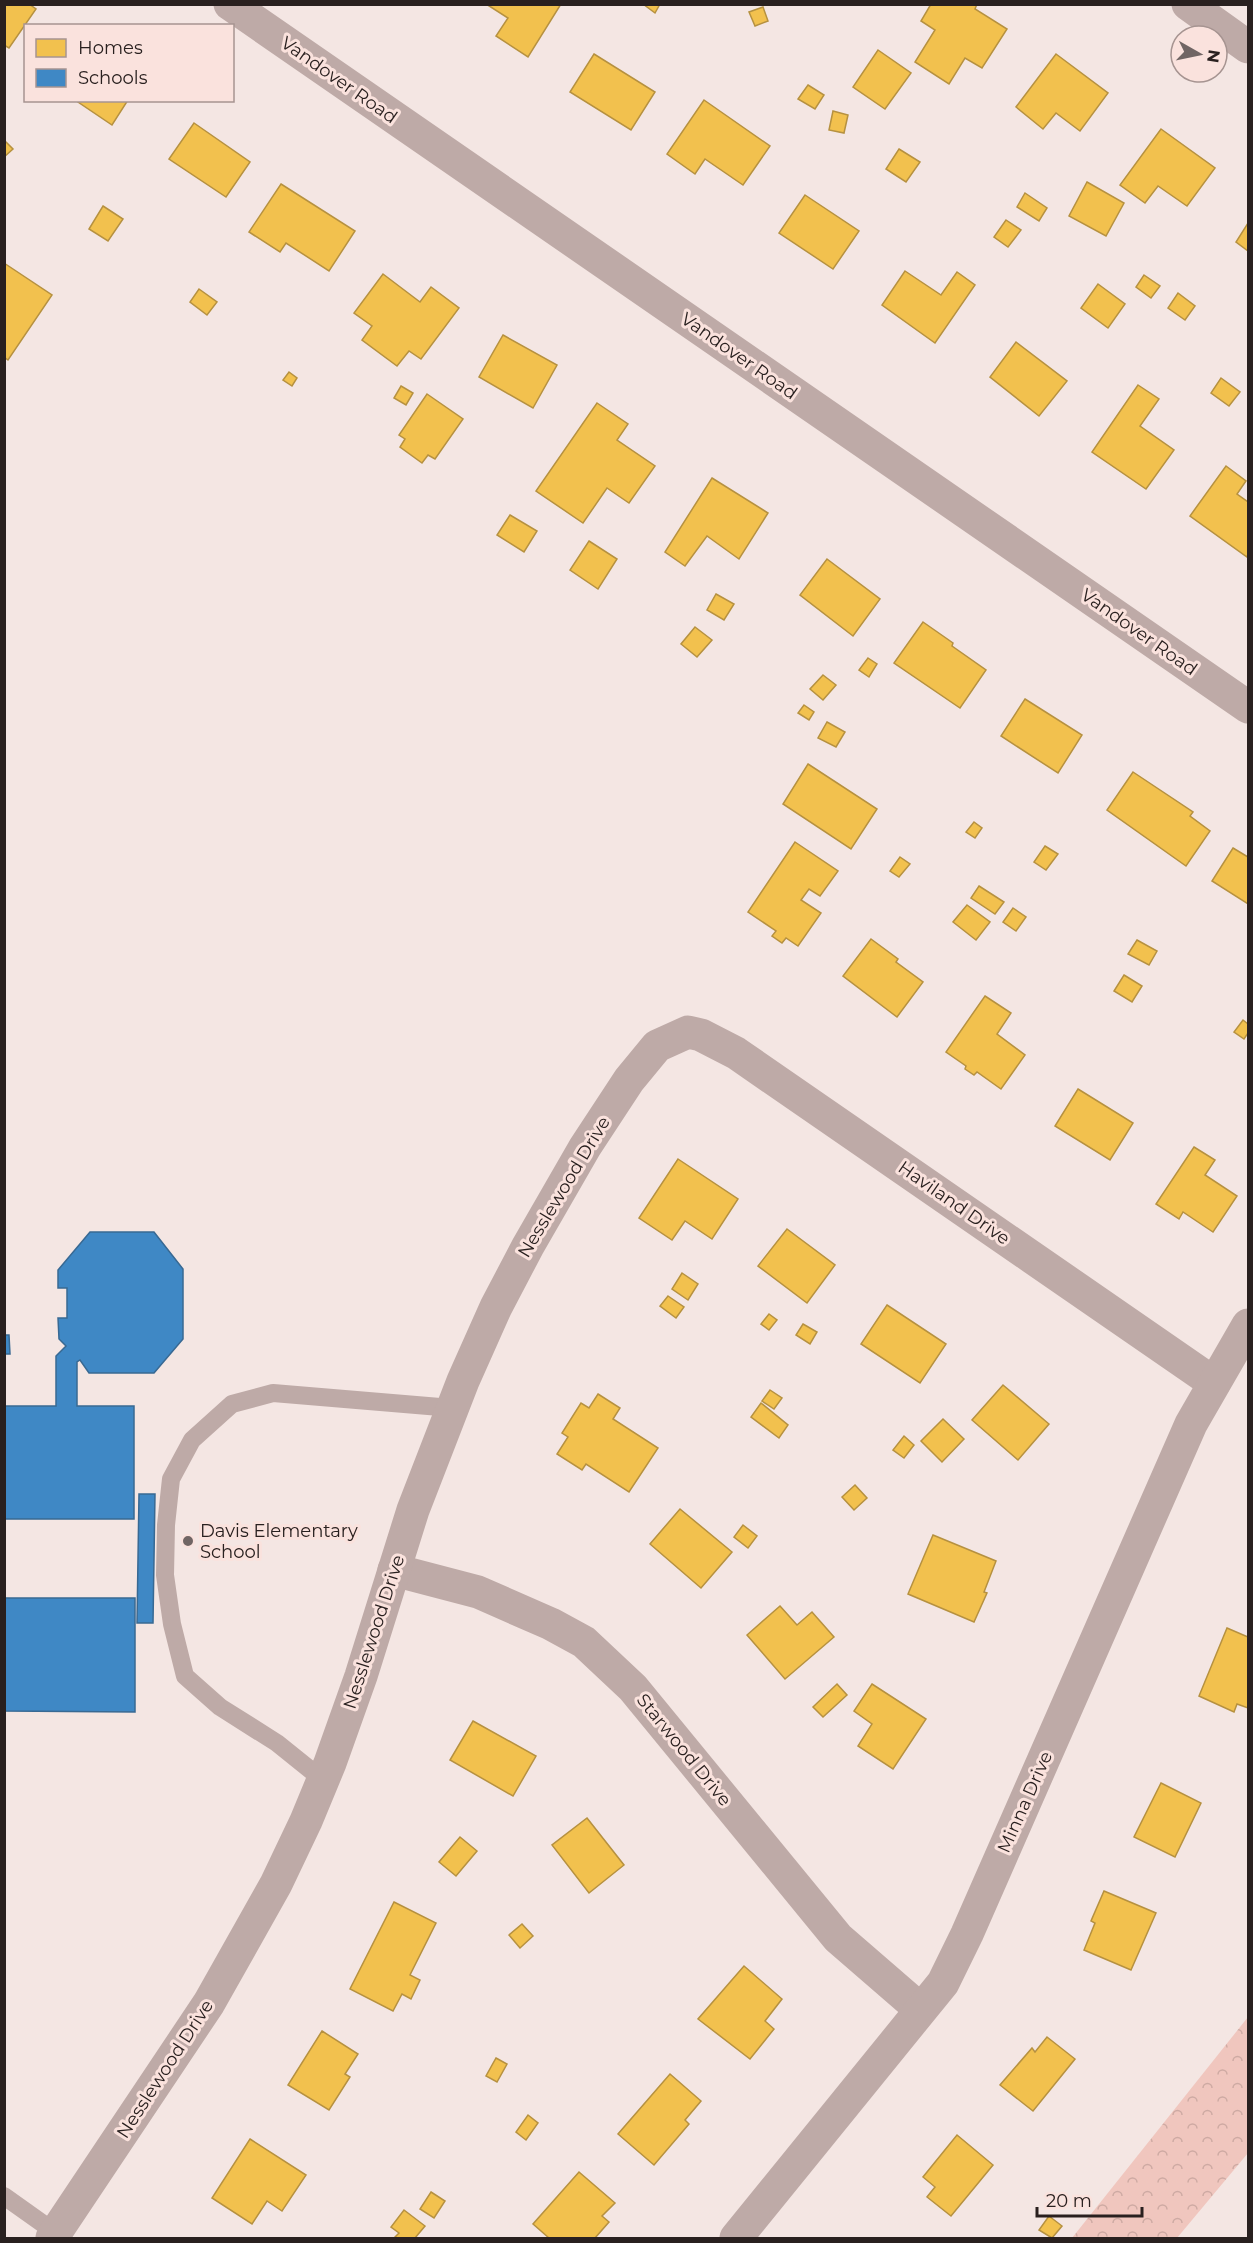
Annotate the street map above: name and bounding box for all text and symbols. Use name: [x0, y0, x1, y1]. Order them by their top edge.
legend: [24, 24, 234, 102]
north arrow: [1169, 24, 1229, 84]
street label: Vandover Road: [277, 32, 401, 128]
text: Homes: [78, 37, 143, 59]
text: N: [1203, 48, 1224, 64]
text: Schools: [78, 67, 148, 89]
street label: Vandover Road: [677, 308, 801, 404]
street label: Vandover Road: [1077, 584, 1201, 680]
street label: Nesslewood Drive: [513, 1112, 615, 1262]
street label: Haviland Drive: [894, 1156, 1014, 1250]
place label: Davis Elementary School: [200, 1520, 358, 1563]
marker: Davis Elementary School: [181, 1534, 195, 1548]
street label: Nesslewood Drive: [339, 1552, 409, 1712]
street label: Starwood Drive: [632, 1689, 736, 1811]
street label: Minna Drive: [993, 1748, 1057, 1856]
street label: Nesslewood Drive: [112, 1995, 218, 2142]
scale bar: [1037, 2180, 1142, 2218]
text: 20 m: [1046, 2190, 1092, 2212]

